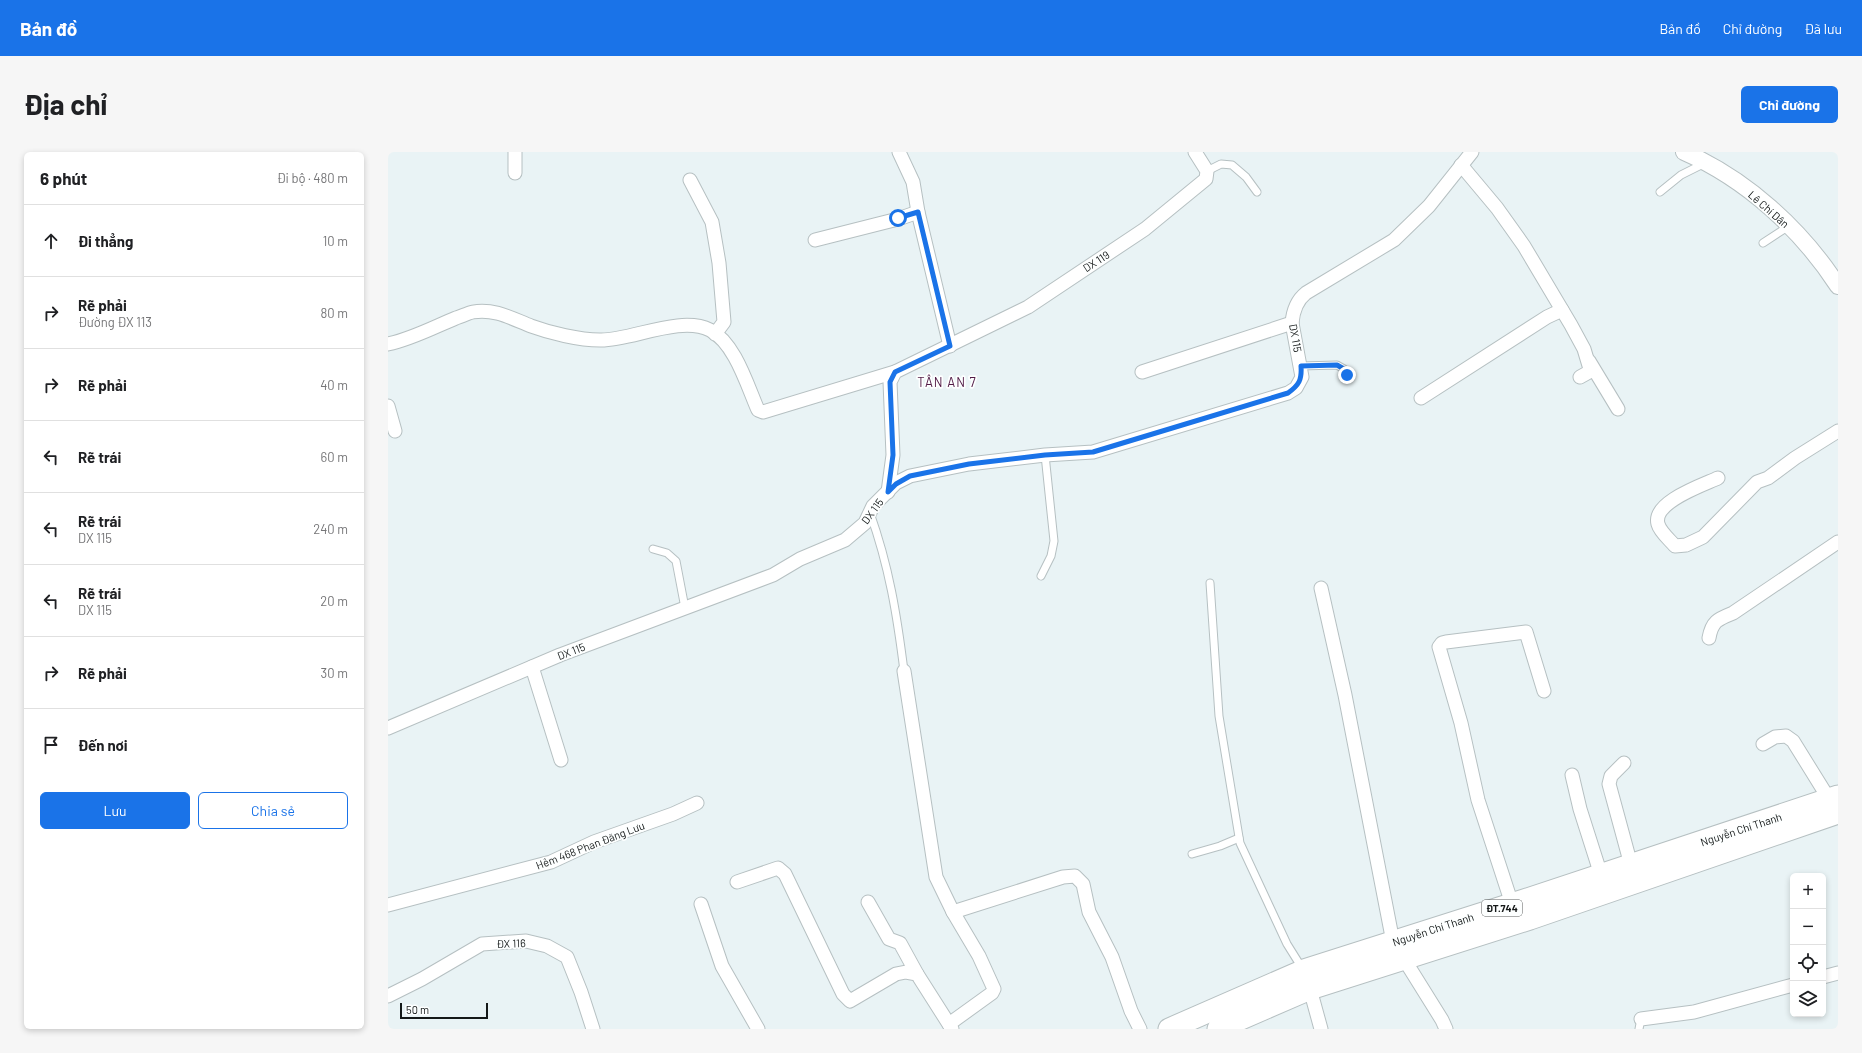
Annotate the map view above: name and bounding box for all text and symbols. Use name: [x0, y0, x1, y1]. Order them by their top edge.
text: Bản đồ: [20, 17, 77, 40]
text: Bản đồ: [1659, 20, 1701, 37]
text: Chỉ đường: [1723, 20, 1782, 37]
text: Đã lưu: [1804, 20, 1842, 37]
button: Chỉ đường: [1741, 86, 1838, 123]
text: Địa chỉ: [24, 87, 107, 121]
text: 6 phút: [40, 168, 87, 188]
text: Đi bộ · 480 m: [277, 170, 348, 186]
street label: Lê Chí Dân: [1746, 188, 1792, 230]
route start: [889, 209, 907, 227]
icon: ahead: [40, 230, 62, 252]
text: Đi thẳng: [78, 232, 133, 250]
text: 10 m: [323, 233, 348, 249]
street label: DX 119: [1080, 248, 1112, 274]
text: Rẽ phải: [78, 296, 127, 314]
icon: right: [40, 302, 62, 324]
text: 80 m: [321, 305, 348, 321]
text: Đường ĐX 113: [78, 314, 152, 330]
street label: DX 115: [1287, 323, 1305, 354]
route end: [1338, 366, 1356, 384]
icon: right: [40, 374, 62, 396]
district label: TÂN AN 7: [917, 374, 977, 390]
text: Rẽ phải: [78, 376, 127, 394]
text: 40 m: [320, 377, 348, 393]
icon: left: [40, 446, 62, 468]
text: Rẽ trái: [78, 448, 121, 466]
text: 60 m: [321, 449, 348, 465]
street label: DX 115: [858, 495, 886, 526]
text: Rẽ trái: [78, 512, 121, 530]
icon: left: [40, 518, 62, 540]
text: 240 m: [313, 521, 348, 537]
text: DX 115: [78, 530, 112, 546]
text: Rẽ trái: [78, 584, 121, 602]
icon: left: [40, 590, 62, 612]
text: 20 m: [320, 593, 348, 609]
text: DX 115: [78, 602, 112, 618]
street label: DX 115: [555, 640, 587, 662]
icon: right: [40, 662, 62, 684]
text: Rẽ phải: [78, 664, 127, 682]
text: 30 m: [321, 665, 348, 681]
icon: arrive: [40, 734, 62, 756]
text: Đến nơi: [78, 736, 128, 754]
button: Lưu: [40, 792, 190, 829]
button: Chia sẻ: [198, 792, 348, 829]
street label: Nguyễn Chí Thanh: [1699, 810, 1783, 848]
street label: Hẻm 468 Phan Đăng Lưu: [534, 818, 646, 872]
map controls: [1790, 873, 1826, 1017]
button: +: [1790, 873, 1826, 909]
road number: ĐT.744: [1482, 900, 1522, 916]
button: −: [1790, 909, 1826, 945]
street label: Nguyễn Chí Thanh: [1391, 910, 1475, 948]
street label: ĐX 116: [496, 936, 526, 950]
button: locate: [1790, 945, 1826, 981]
button: layers: [1790, 981, 1826, 1017]
scale bar: [400, 1001, 488, 1020]
text: 50 m: [406, 1003, 429, 1016]

